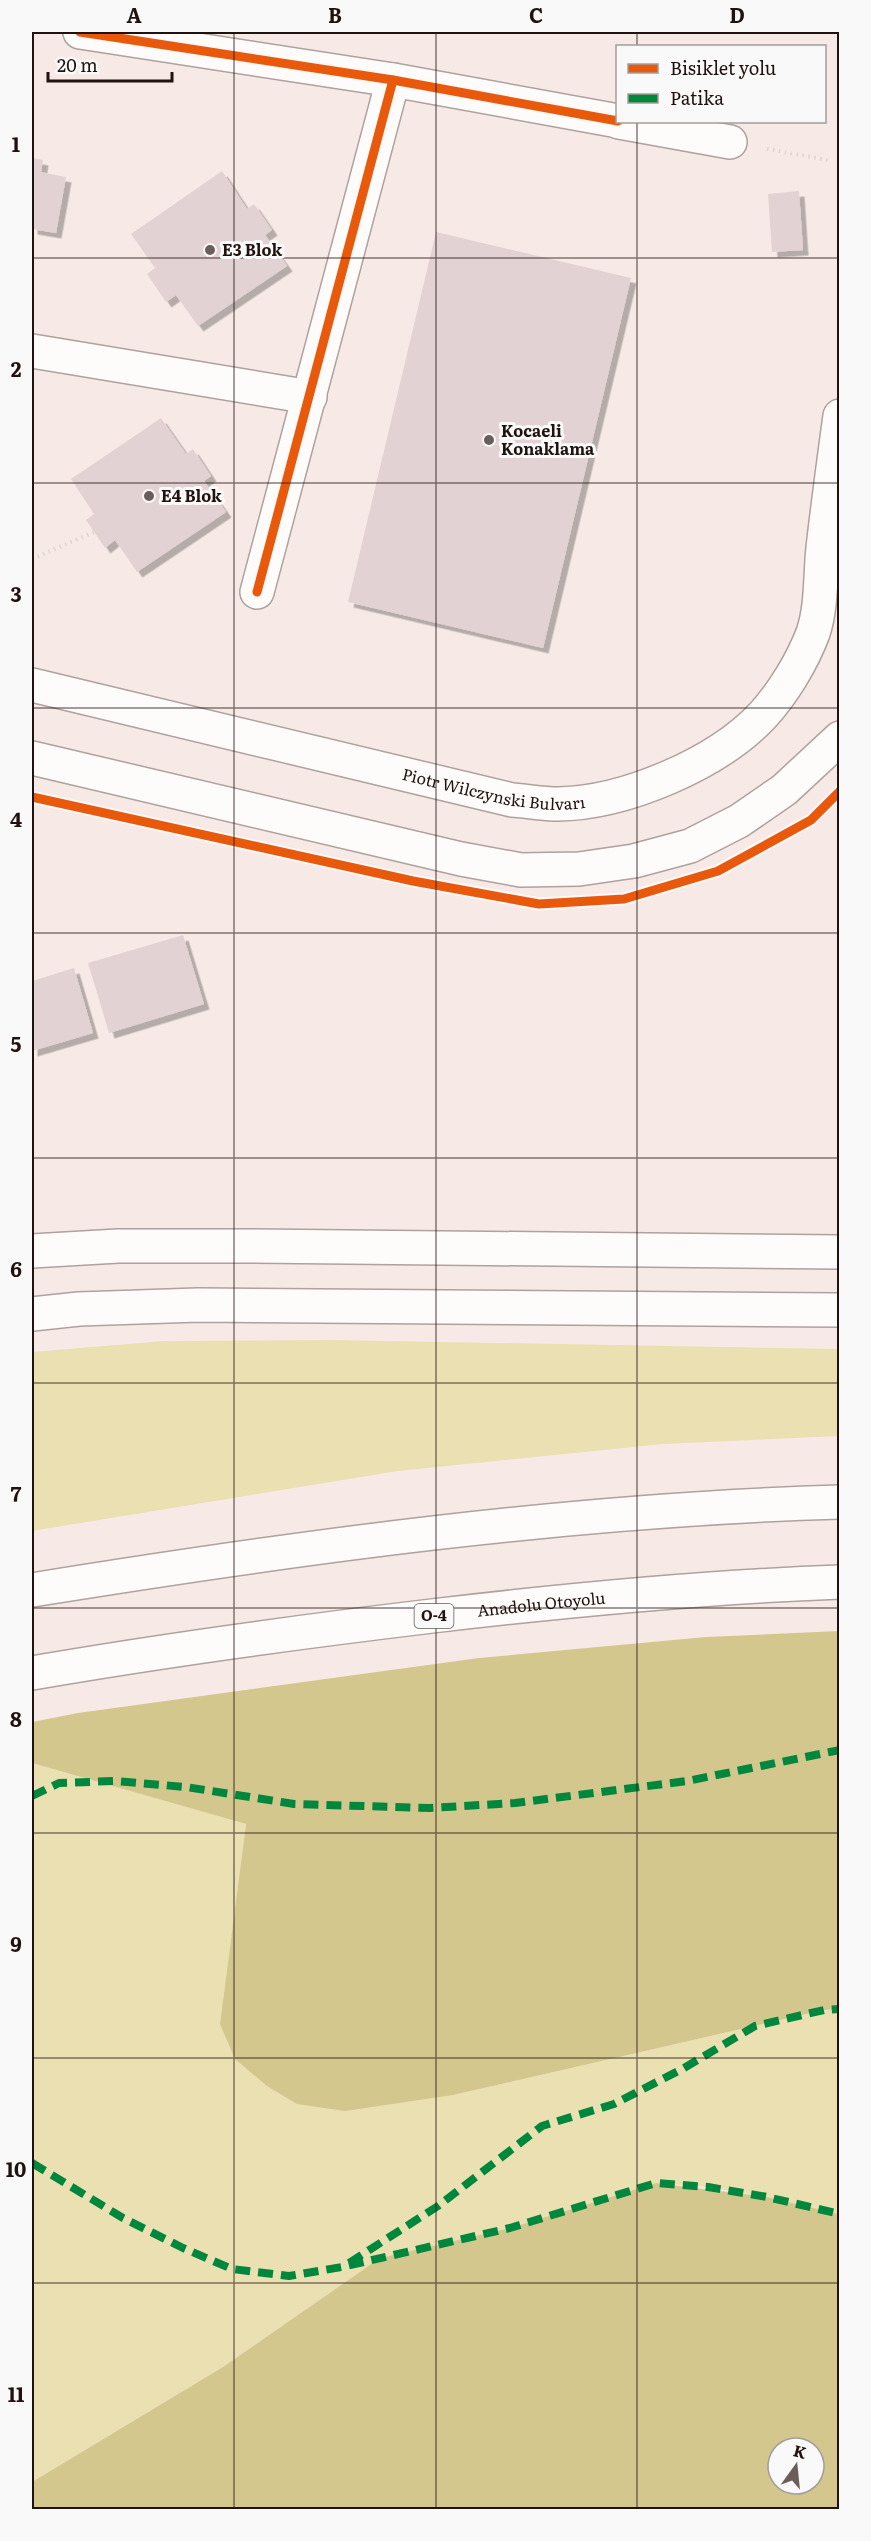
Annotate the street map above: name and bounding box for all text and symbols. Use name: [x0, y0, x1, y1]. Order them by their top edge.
text: A: [126, 0, 142, 29]
text: B: [328, 0, 342, 29]
text: C: [529, 0, 543, 29]
text: D: [729, 0, 745, 29]
scale bar: [48, 45, 172, 83]
legend: [616, 45, 826, 123]
text: 20 m: [57, 51, 98, 78]
text: Bisiklet yolu: [670, 54, 776, 81]
text: Patika: [670, 84, 724, 111]
text: 1: [12, 128, 20, 158]
place label: E3 Blok: [222, 237, 282, 261]
marker: E3 Blok: [203, 243, 217, 257]
text: 2: [11, 353, 22, 383]
place label: Kocaeli Konaklama: [501, 418, 595, 460]
marker: Kocaeli Konaklama: [482, 433, 496, 447]
place label: E4 Blok: [161, 483, 222, 507]
marker: E4 Blok: [142, 489, 156, 503]
text: 3: [10, 578, 22, 608]
street label: Piotr Wilczynski Bulvarı: [400, 761, 586, 815]
text: 4: [10, 803, 22, 833]
text: 5: [11, 1028, 22, 1058]
text: 6: [10, 1253, 22, 1283]
text: 7: [11, 1478, 22, 1508]
street label: Anadolu Otoyolu: [476, 1585, 606, 1622]
road number: O-4: [414, 1604, 454, 1628]
text: 8: [10, 1703, 22, 1733]
text: 9: [10, 1928, 22, 1958]
text: 10: [6, 2153, 26, 2183]
text: 11: [8, 2378, 24, 2408]
north arrow: [766, 2436, 826, 2496]
text: K: [791, 2437, 810, 2464]

